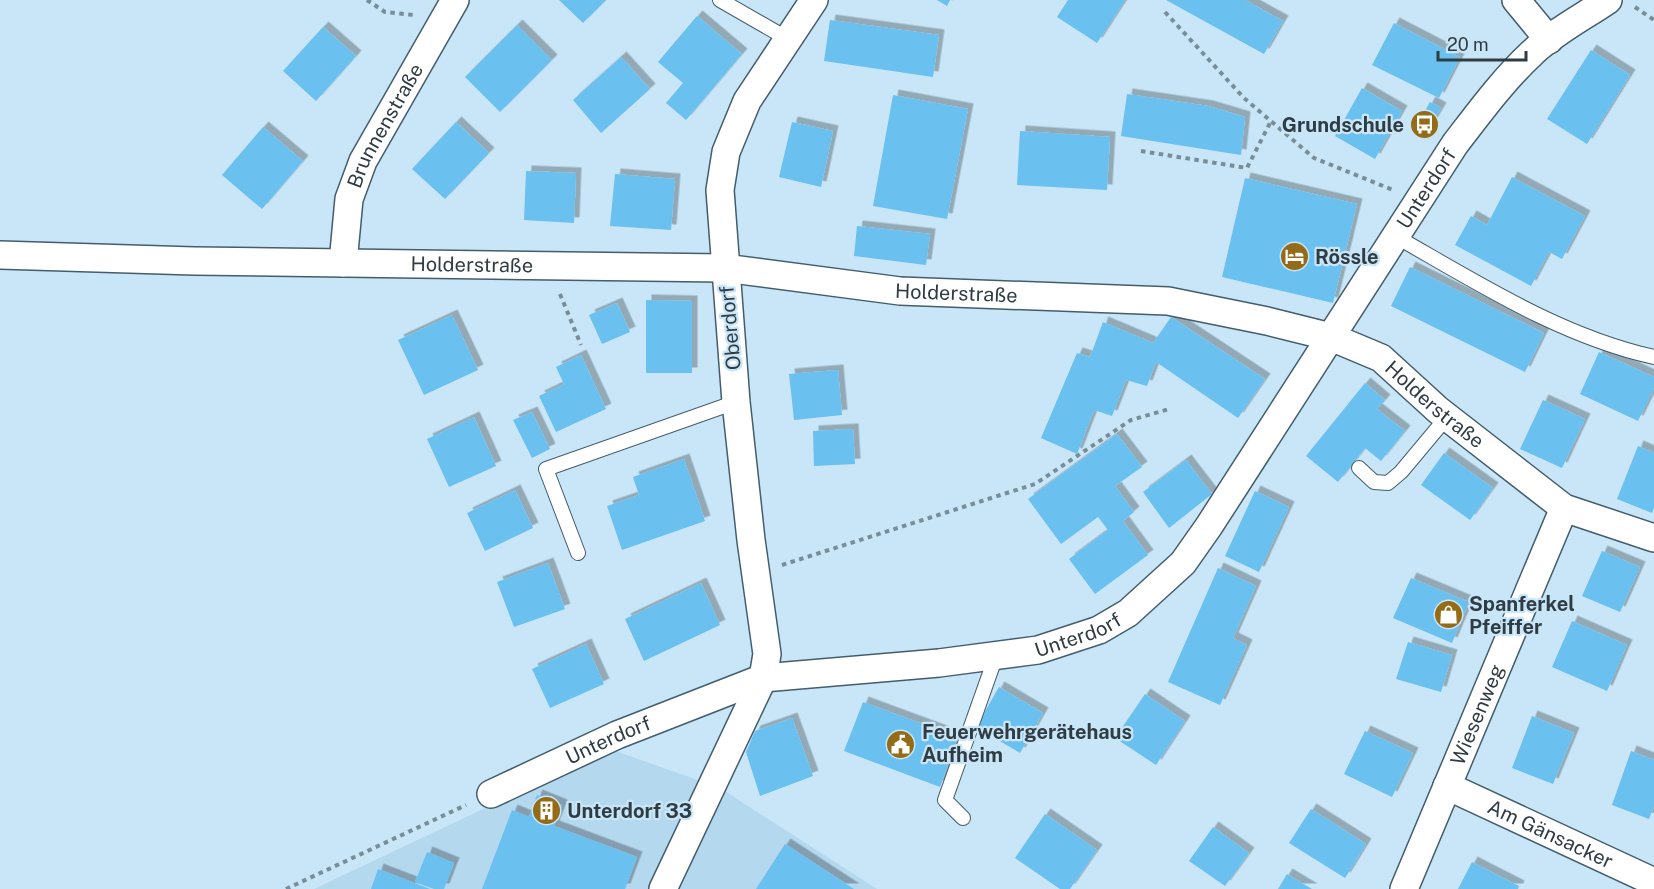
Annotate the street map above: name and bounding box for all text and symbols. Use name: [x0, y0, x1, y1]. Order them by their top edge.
scale bar: [1438, 24, 1526, 62]
text: 20 m: [1447, 34, 1489, 55]
street label: Brunnenstraße: [342, 59, 428, 191]
bus stop icon: Grundschule: [1409, 109, 1441, 141]
place label: Grundschule: [1282, 113, 1404, 137]
street label: Unterdorf: [1392, 144, 1461, 233]
hotel icon: Rössle: [1278, 241, 1310, 273]
place label: Rössle: [1315, 245, 1379, 269]
street label: Holderstraße: [410, 252, 533, 277]
street label: Holderstraße: [895, 279, 1018, 307]
street label: Oberdorf: [714, 285, 746, 371]
street label: Holderstraße: [1380, 356, 1489, 453]
place label: Spanferkel Pfeiffer: [1469, 592, 1575, 639]
shop icon: Spanferkel Pfeiffer: [1432, 599, 1464, 631]
street label: Unterdorf: [1032, 608, 1126, 662]
street label: Wiesenweg: [1445, 661, 1509, 769]
street label: Unterdorf: [562, 711, 654, 769]
place label: Feuerwehrgerätehaus Aufheim: [922, 720, 1132, 767]
public building icon: Feuerwehrgerätehaus Aufheim: [885, 728, 917, 760]
building icon: Unterdorf 33: [530, 795, 562, 827]
street label: Am Gänsacker: [1484, 795, 1617, 873]
place label: Unterdorf 33: [567, 799, 692, 823]

